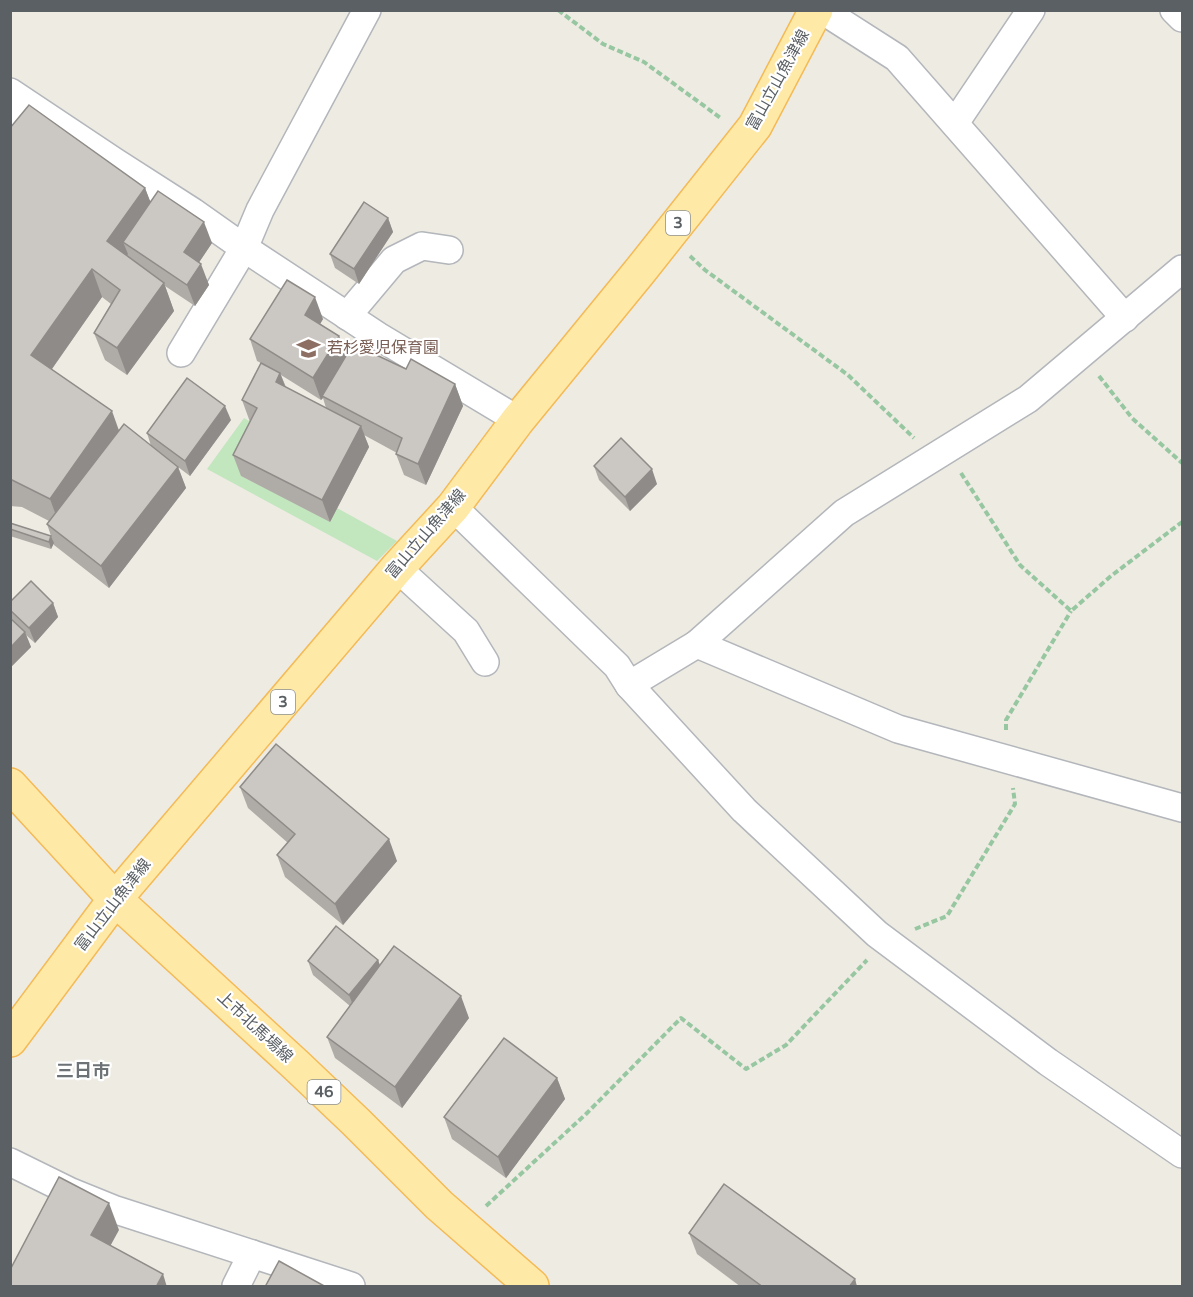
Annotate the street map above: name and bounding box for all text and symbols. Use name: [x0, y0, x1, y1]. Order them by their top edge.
street label: 富山立山魚津線: [742, 26, 814, 134]
road number: 3: [666, 211, 690, 235]
school or university icon: 若杉愛児保育園: [296, 335, 322, 361]
place label: 若杉愛児保育園: [327, 338, 439, 358]
street label: 富山立山魚津線: [382, 485, 470, 583]
road number: 3: [271, 690, 295, 714]
street label: 富山立山魚津線: [71, 855, 155, 955]
street label: 上市北馬場線: [213, 987, 297, 1067]
district label: 三日市: [56, 1060, 110, 1082]
road number: 46: [308, 1080, 340, 1104]

